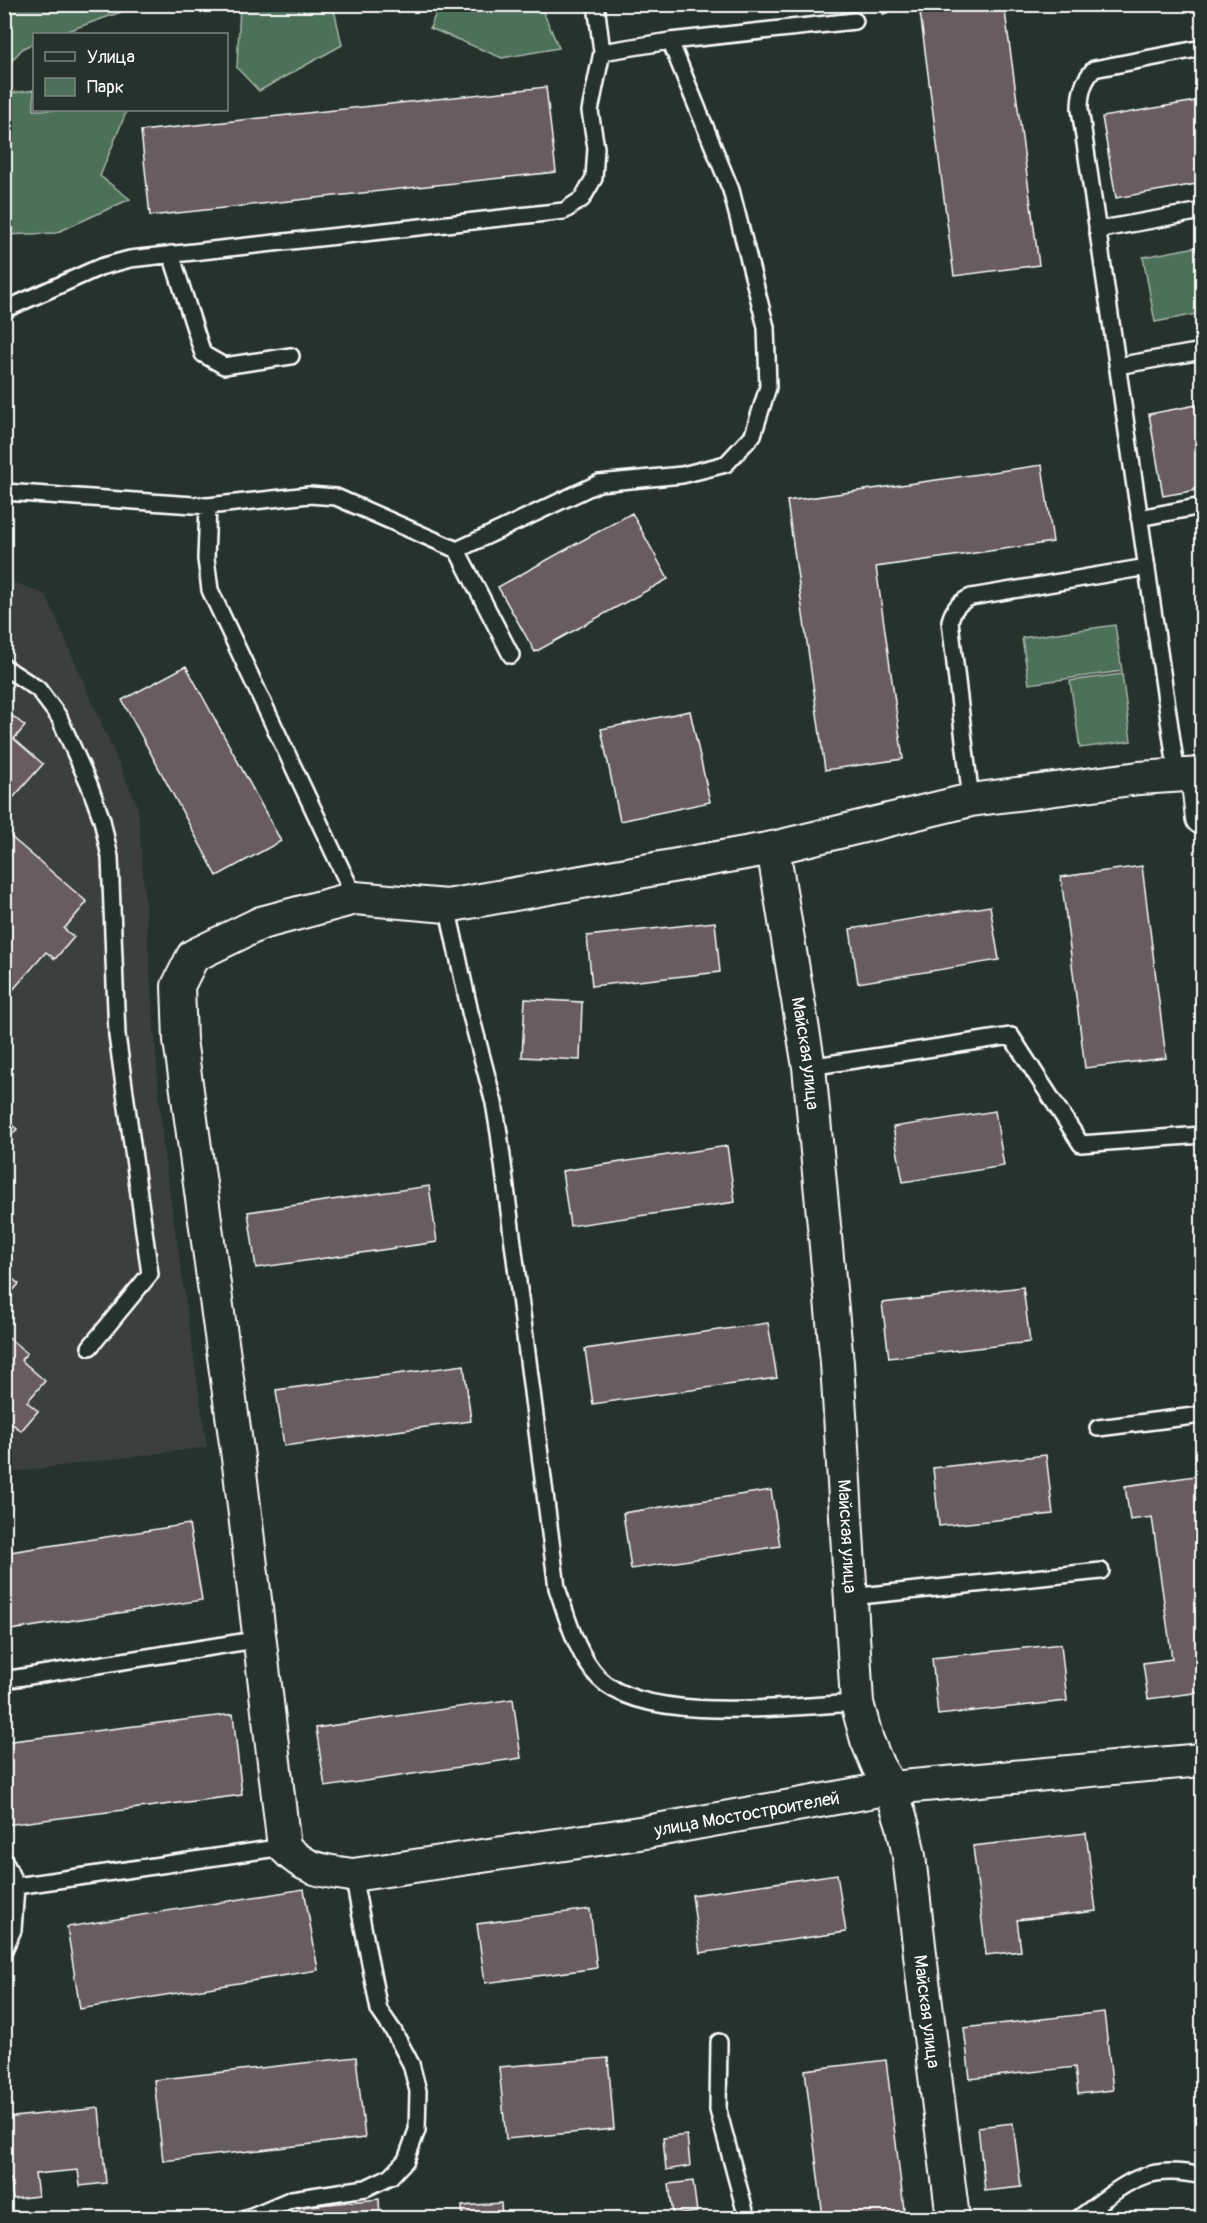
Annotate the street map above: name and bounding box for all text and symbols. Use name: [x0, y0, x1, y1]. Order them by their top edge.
legend: [33, 33, 228, 111]
text: Улица: [87, 46, 135, 69]
text: Парк: [87, 76, 124, 99]
street label: Майская улица: [786, 995, 825, 1111]
street label: Майская улица: [832, 1479, 862, 1594]
street label: улица Мостостроителей: [651, 1786, 841, 1842]
street label: Майская улица: [909, 1954, 945, 2070]

